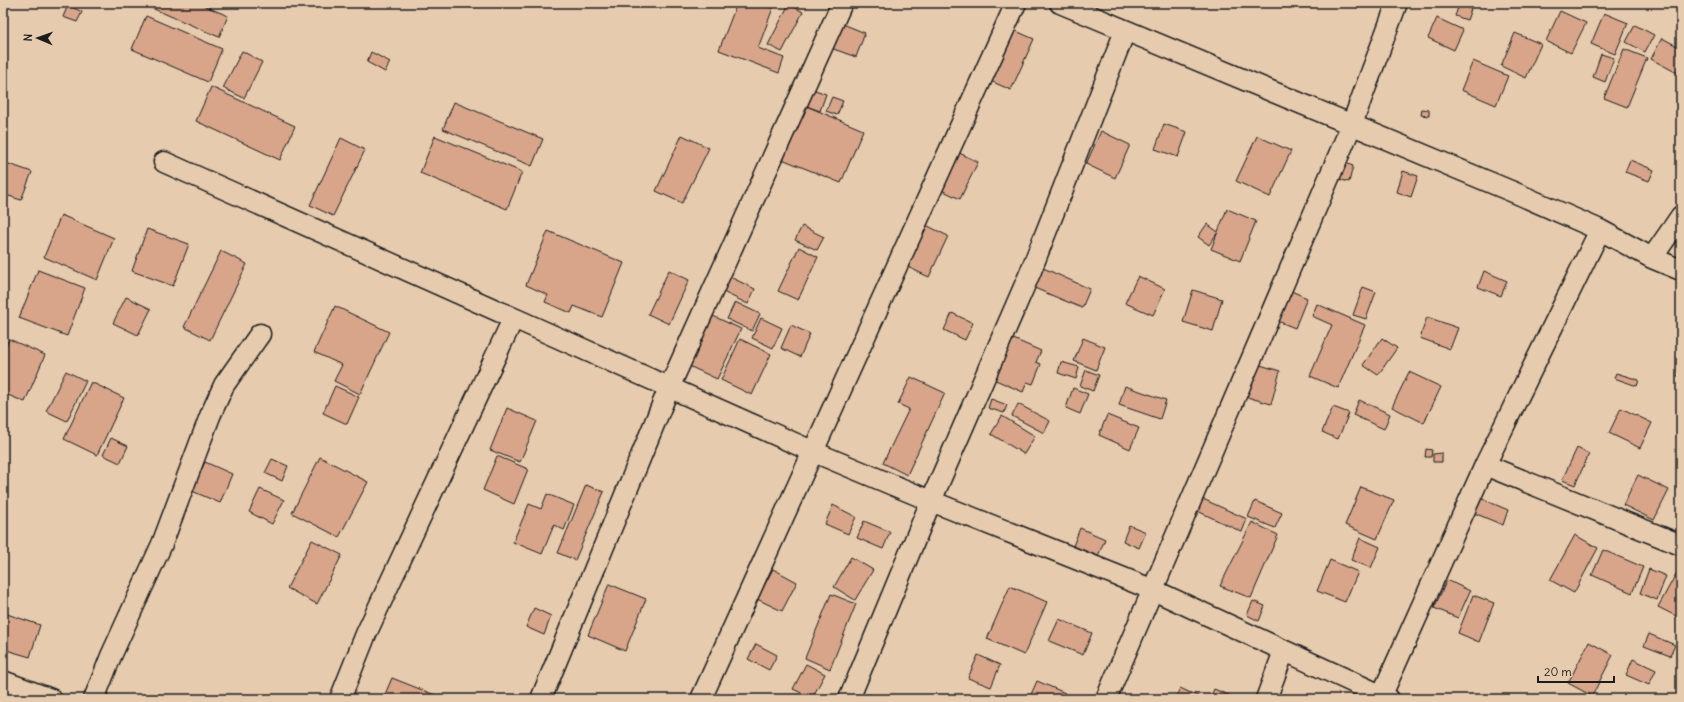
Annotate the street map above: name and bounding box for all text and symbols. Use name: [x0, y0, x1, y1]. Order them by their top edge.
north arrow: [18, 18, 58, 58]
text: N: [21, 34, 35, 42]
scale bar: [1538, 658, 1614, 684]
text: 20 m: [1544, 664, 1572, 679]

